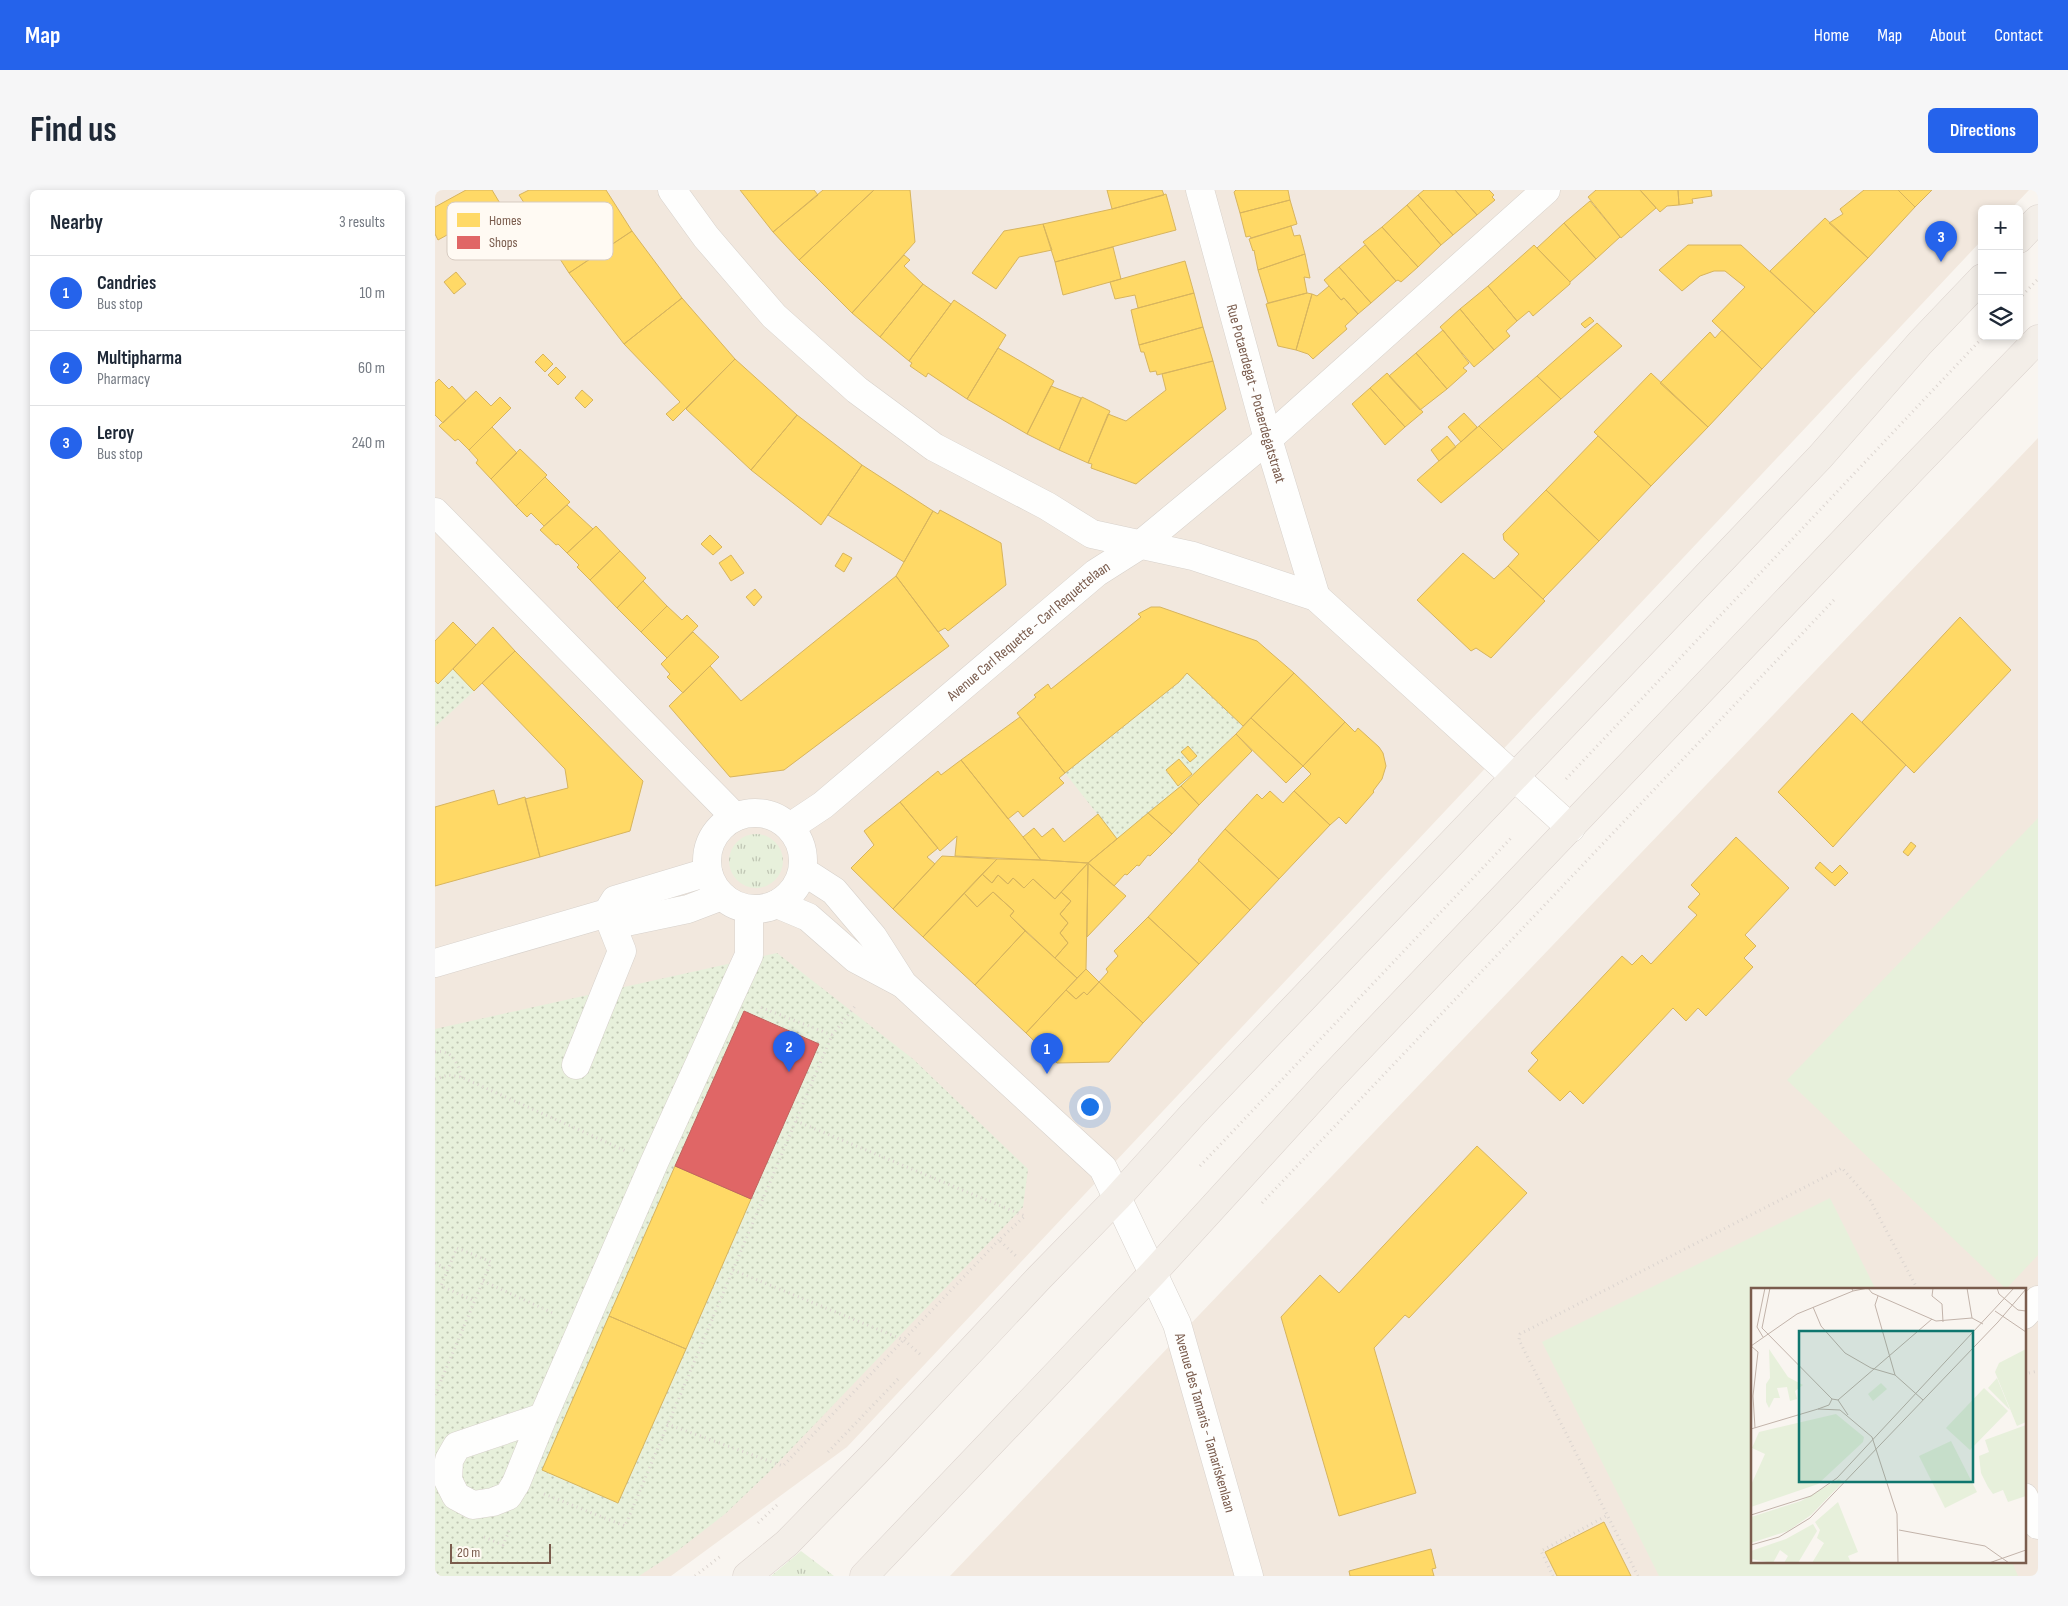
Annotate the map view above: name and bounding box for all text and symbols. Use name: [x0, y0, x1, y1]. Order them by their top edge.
text: Map: [25, 21, 60, 50]
text: Home: [1814, 25, 1849, 46]
text: Map: [1877, 25, 1902, 46]
text: About: [1930, 25, 1966, 46]
text: Contact: [1994, 25, 2043, 46]
button: Directions: [1928, 108, 2038, 153]
text: Find us: [30, 109, 117, 152]
legend: [447, 202, 613, 260]
map controls: [1978, 205, 2023, 340]
button: +: [1978, 205, 2023, 250]
text: Nearby: [50, 210, 103, 235]
text: Homes: [489, 212, 522, 229]
text: 3 results: [339, 213, 385, 232]
pin: 3: [1925, 221, 1957, 262]
text: Shops: [489, 234, 518, 251]
button: −: [1978, 250, 2023, 295]
text: Candries: [97, 272, 156, 295]
text: 1: [63, 284, 69, 303]
text: 10 m: [359, 284, 385, 303]
text: Bus stop: [97, 295, 143, 314]
button: layers: [1978, 295, 2023, 340]
street label: Rue Potaerdegat - Potaerdegatstraat: [1222, 302, 1290, 486]
text: Multipharma: [97, 347, 182, 370]
text: 2: [62, 359, 70, 378]
text: 60 m: [358, 359, 385, 378]
text: Pharmacy: [97, 370, 150, 389]
text: Leroy: [97, 422, 134, 445]
text: 3: [62, 434, 70, 453]
text: 240 m: [352, 434, 385, 453]
text: Bus stop: [97, 445, 143, 464]
street label: Avenue Carl Requette - Carl Requettelaan: [943, 557, 1114, 706]
pin: 2: [773, 1031, 805, 1072]
pin: 1: [1031, 1033, 1063, 1074]
your location: [1077, 1094, 1103, 1120]
inset map: [1751, 1288, 2025, 1564]
street label: Avenue des Tamaris - Tamariskenlaan: [1170, 1330, 1239, 1515]
scale bar: [450, 1541, 551, 1564]
text: 20 m: [457, 1544, 480, 1561]

